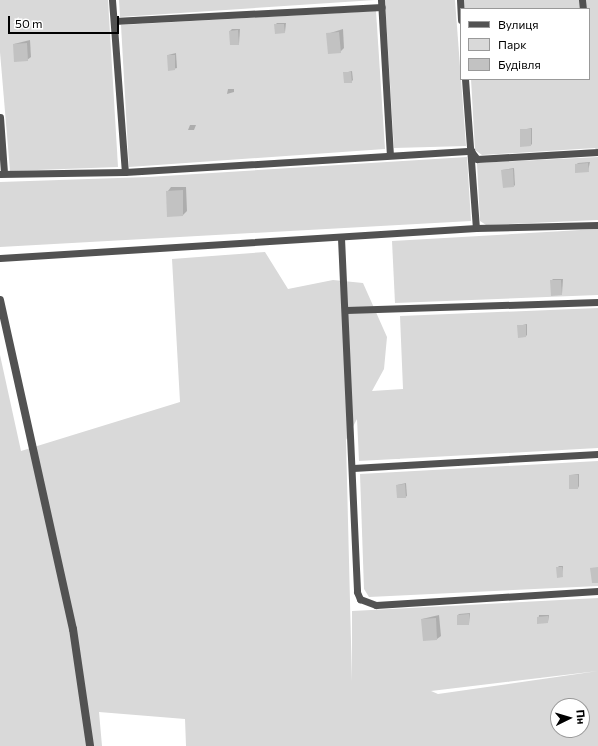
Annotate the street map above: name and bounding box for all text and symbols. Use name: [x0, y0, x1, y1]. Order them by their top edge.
scale bar: [10, 8, 121, 34]
legend: [460, 8, 590, 80]
text: 50 m: [15, 16, 43, 30]
text: Вулиця: [498, 17, 539, 31]
text: Парк: [498, 37, 527, 51]
text: Будівля: [498, 57, 541, 71]
north arrow: [550, 698, 590, 738]
text: Пн: [574, 709, 589, 725]

